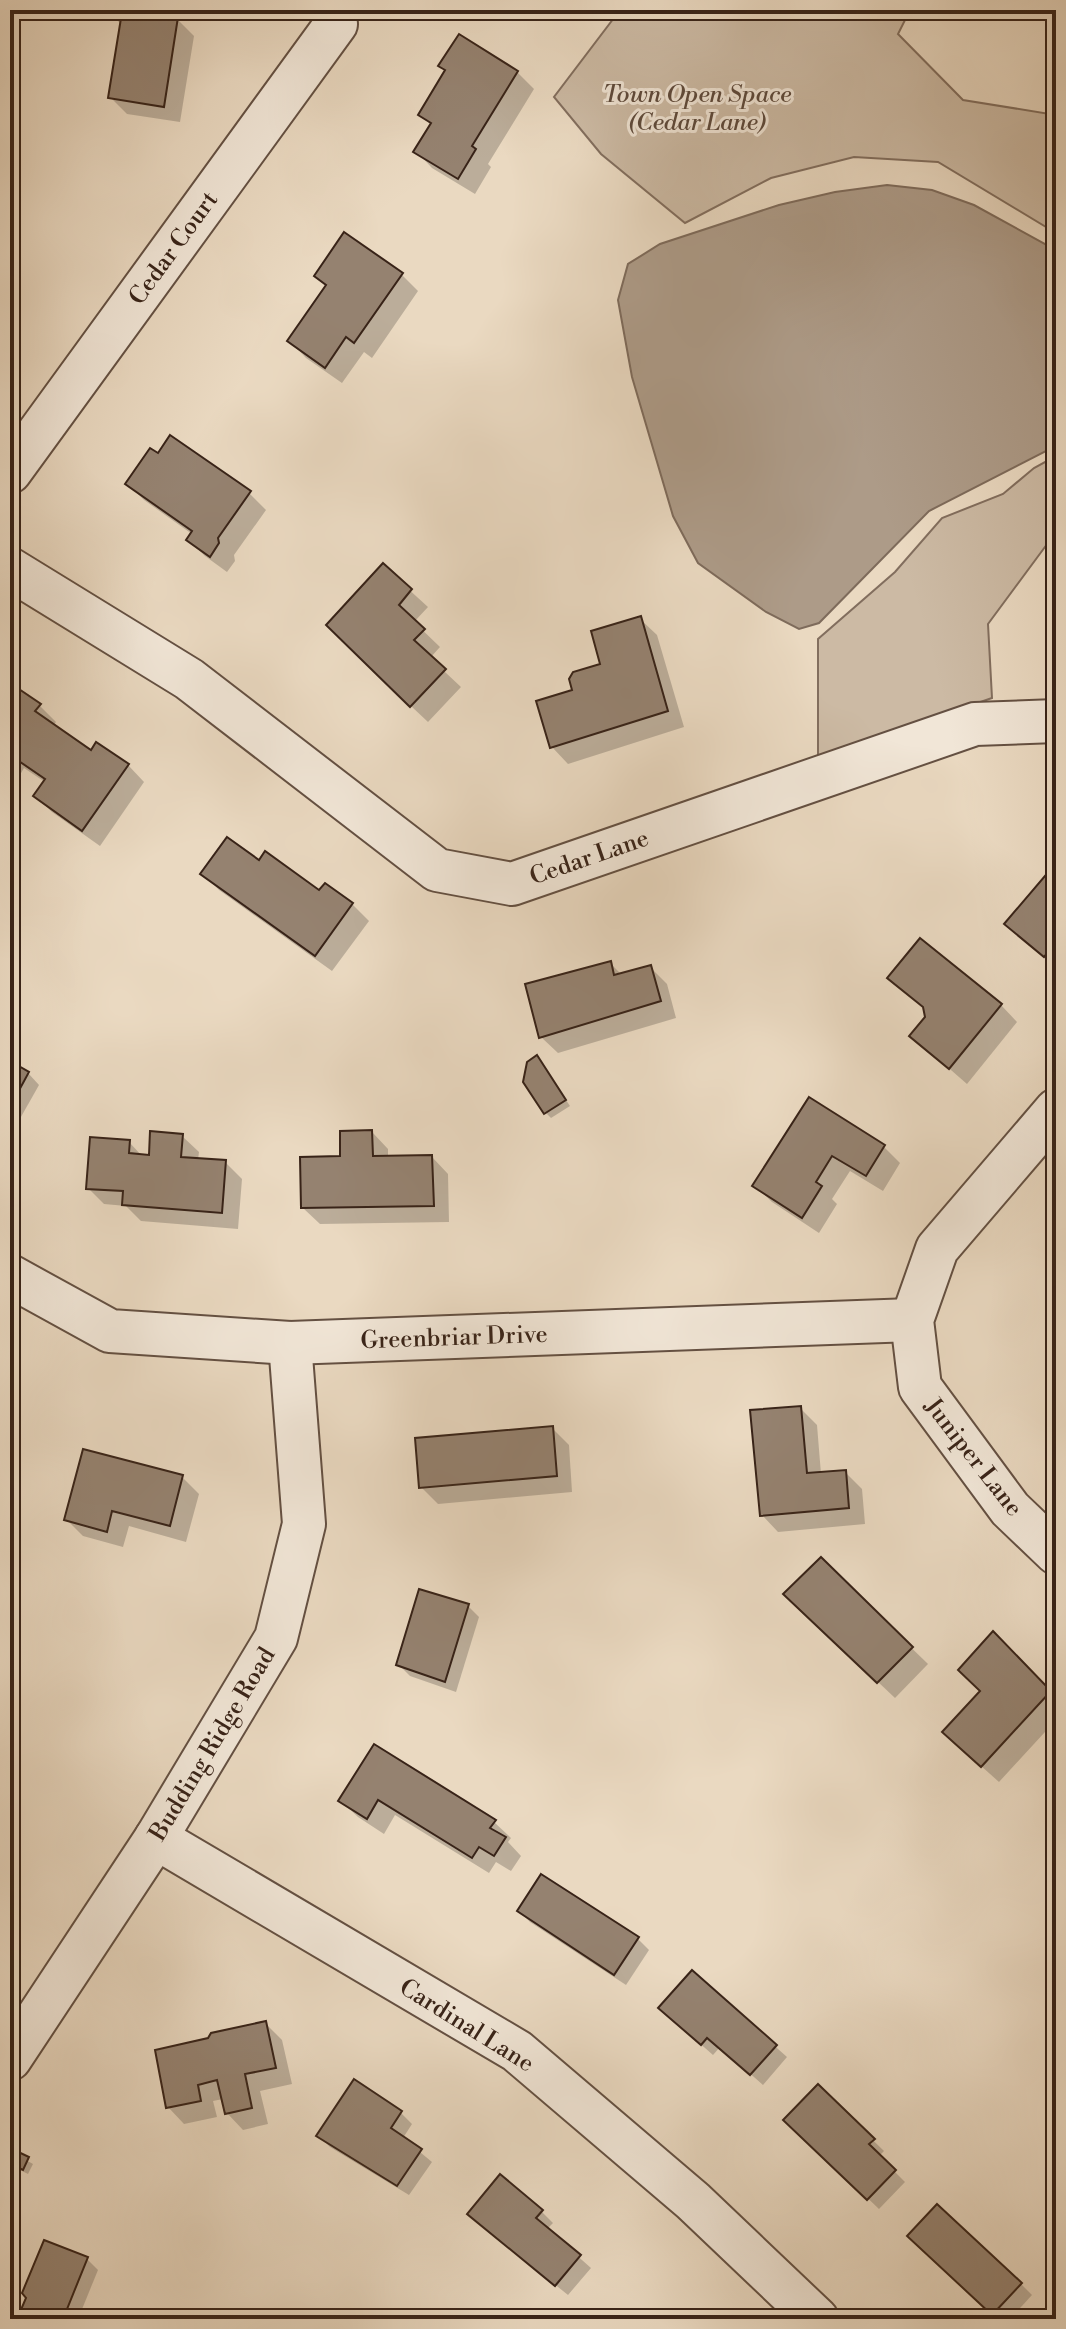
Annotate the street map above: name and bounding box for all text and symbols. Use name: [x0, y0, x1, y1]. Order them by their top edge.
park label: Town Open Space (Cedar Lane): [603, 80, 791, 138]
street label: Cedar Court: [123, 186, 225, 311]
street label: Cedar Lane: [526, 824, 653, 892]
street label: Greenbriar Drive: [360, 1320, 548, 1356]
street label: Juniper Lane: [917, 1392, 1029, 1523]
street label: Budding Ridge Road: [143, 1642, 283, 1848]
street label: Cardinal Lane: [394, 1973, 539, 2079]

